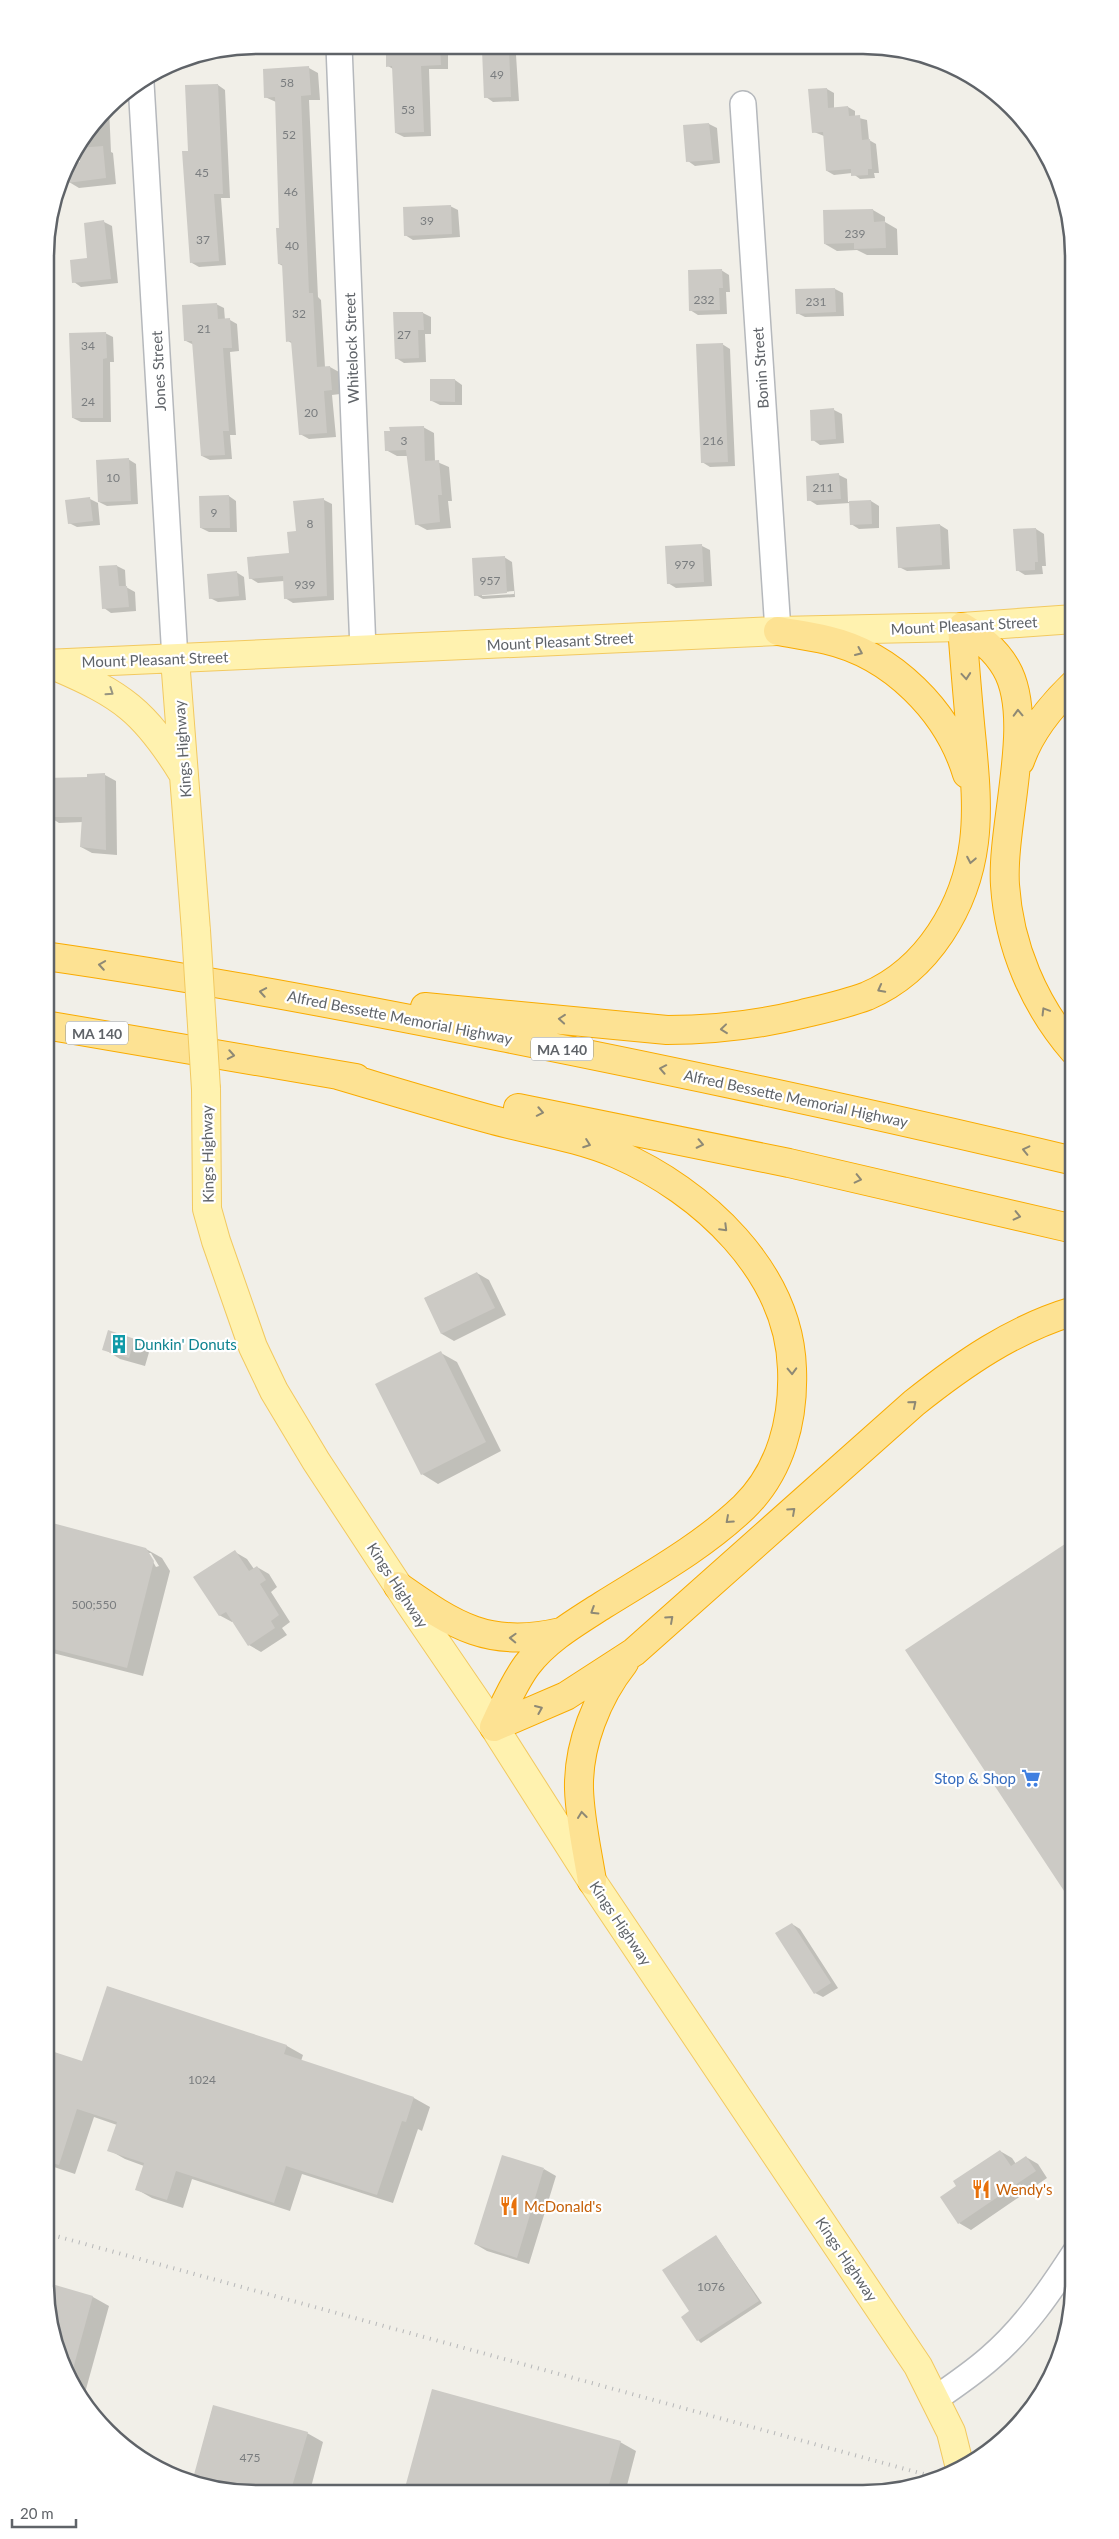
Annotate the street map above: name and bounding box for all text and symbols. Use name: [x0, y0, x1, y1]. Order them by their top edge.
house number: 49: [490, 67, 504, 82]
house number: 58: [280, 75, 294, 90]
house number: 53: [401, 102, 415, 117]
house number: 52: [282, 127, 296, 142]
house number: 45: [195, 165, 209, 180]
house number: 46: [284, 184, 298, 199]
house number: 39: [420, 213, 434, 228]
house number: 239: [845, 226, 865, 241]
house number: 37: [196, 232, 210, 247]
house number: 40: [285, 238, 299, 253]
street label: Whitelock Street: [340, 292, 362, 404]
house number: 232: [694, 292, 714, 307]
house number: 231: [806, 294, 826, 309]
house number: 32: [292, 306, 306, 321]
house number: 21: [197, 321, 211, 336]
street label: Bonin Street: [748, 326, 772, 409]
house number: 27: [397, 327, 411, 342]
street label: Jones Street: [147, 330, 169, 412]
house number: 34: [81, 338, 95, 353]
house number: 24: [81, 394, 95, 409]
house number: 20: [304, 405, 318, 420]
house number: 3: [401, 433, 408, 448]
house number: 216: [703, 433, 723, 448]
house number: 10: [106, 470, 120, 485]
house number: 211: [813, 480, 833, 495]
house number: 9: [211, 505, 218, 520]
house number: 8: [307, 516, 314, 531]
house number: 979: [675, 557, 695, 572]
house number: 957: [480, 573, 500, 588]
house number: 939: [295, 577, 315, 592]
street label: Mount Pleasant Street: [890, 612, 1038, 638]
street label: Mount Pleasant Street: [486, 628, 634, 654]
one-way arrow: [854, 645, 863, 656]
street label: Mount Pleasant Street: [81, 647, 229, 671]
one-way arrow: [960, 672, 971, 680]
one-way arrow: [104, 686, 113, 695]
street label: Kings Highway: [170, 699, 194, 798]
one-way arrow: [1012, 709, 1023, 717]
one-way arrow: [966, 856, 977, 865]
one-way arrow: [98, 960, 106, 971]
one-way arrow: [877, 983, 886, 993]
street label: Alfred Bessette Memorial Highway: [286, 986, 514, 1048]
one-way arrow: [258, 987, 267, 997]
one-way arrow: [1042, 1008, 1052, 1017]
one-way arrow: [558, 1013, 566, 1024]
road number: MA 140: [66, 1021, 128, 1044]
one-way arrow: [720, 1023, 728, 1034]
road number: MA 140: [531, 1038, 593, 1060]
one-way arrow: [227, 1050, 235, 1060]
one-way arrow: [658, 1064, 667, 1074]
street label: Alfred Bessette Memorial Highway: [682, 1065, 910, 1131]
street label: Kings Highway: [197, 1105, 217, 1203]
one-way arrow: [536, 1107, 545, 1117]
one-way arrow: [582, 1138, 591, 1148]
one-way arrow: [695, 1138, 704, 1149]
one-way arrow: [1022, 1145, 1031, 1156]
one-way arrow: [854, 1173, 863, 1184]
one-way arrow: [1012, 1210, 1021, 1221]
one-way arrow: [718, 1222, 727, 1231]
building icon: Dunkin' Donuts: [108, 1333, 130, 1355]
place label: Dunkin' Donuts: [134, 1335, 237, 1353]
one-way arrow: [787, 1367, 797, 1375]
one-way arrow: [908, 1400, 917, 1409]
one-way arrow: [786, 1508, 795, 1517]
one-way arrow: [725, 1514, 734, 1523]
street label: Kings Highway: [364, 1539, 432, 1631]
house number: 500;550: [72, 1597, 116, 1612]
one-way arrow: [590, 1604, 599, 1614]
one-way arrow: [664, 1616, 673, 1625]
one-way arrow: [509, 1633, 517, 1643]
one-way arrow: [534, 1704, 543, 1715]
supermarket icon: Stop & Shop: [1020, 1767, 1042, 1789]
place label: Stop & Shop: [934, 1769, 1016, 1787]
one-way arrow: [577, 1811, 588, 1819]
street label: Kings Highway: [586, 1877, 656, 1969]
house number: 1024: [188, 2072, 216, 2087]
restaurant icon: Wendy's: [970, 2178, 992, 2200]
place label: Wendy's: [996, 2180, 1053, 2198]
restaurant icon: McDonald's: [498, 2195, 520, 2217]
place label: McDonald's: [524, 2197, 602, 2215]
street label: Kings Highway: [812, 2213, 882, 2305]
house number: 1076: [697, 2279, 725, 2294]
house number: 475: [240, 2450, 260, 2465]
scale bar: [12, 2496, 76, 2528]
text: 20 m: [20, 2504, 54, 2522]

